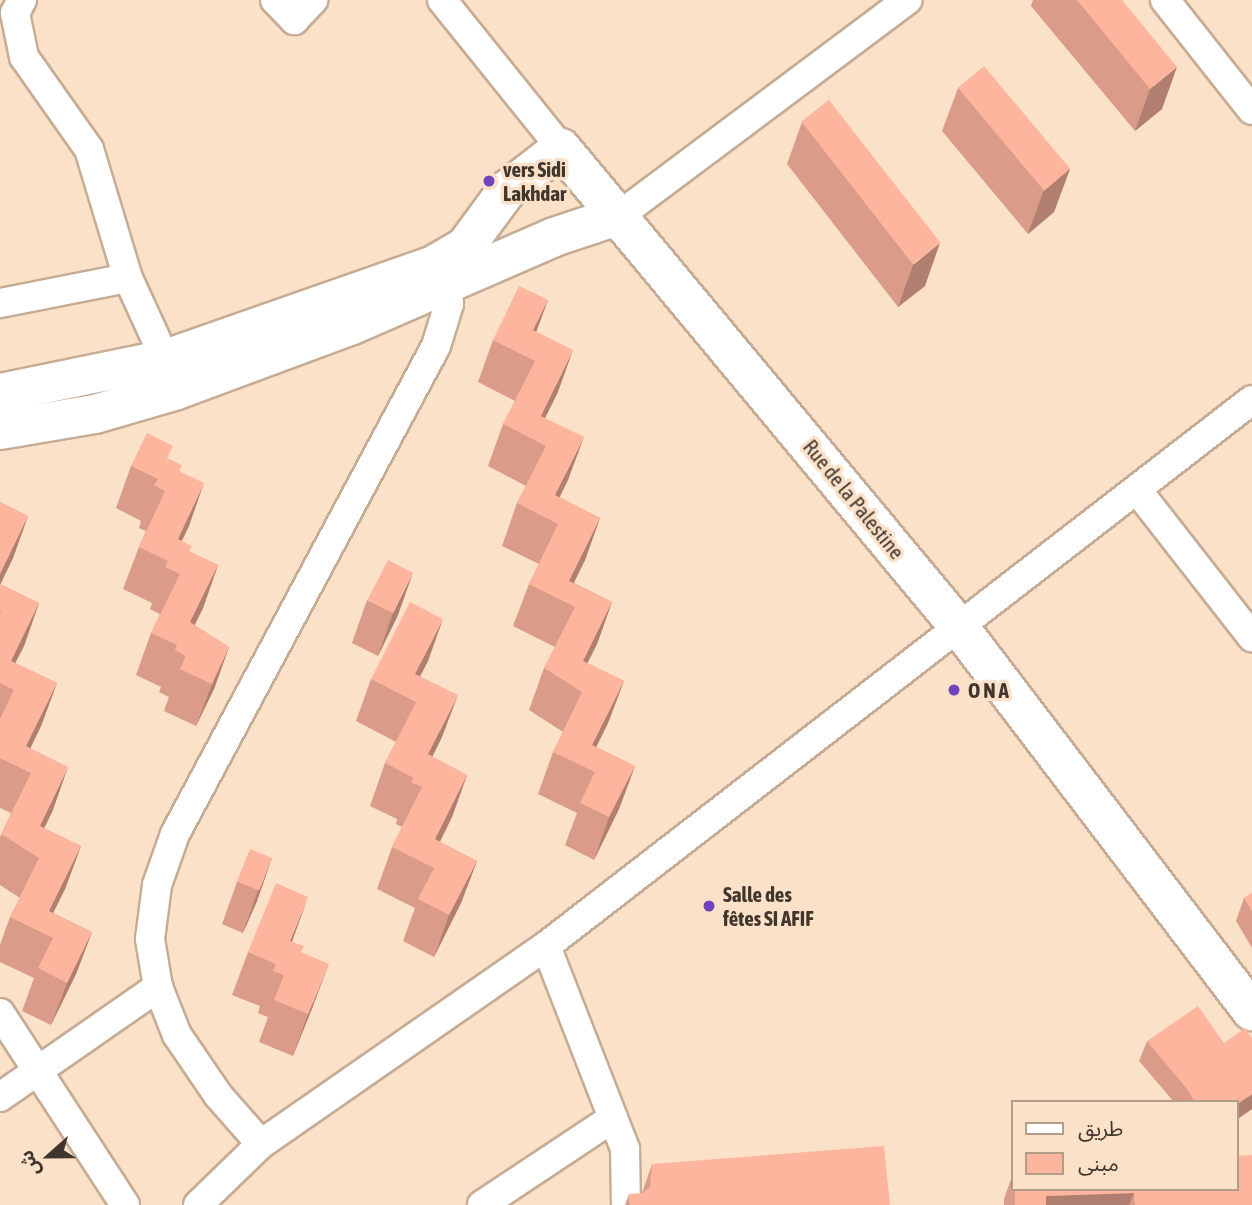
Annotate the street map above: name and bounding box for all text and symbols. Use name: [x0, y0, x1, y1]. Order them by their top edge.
place label: vers Sidi Lakhdar: [503, 156, 566, 206]
marker: vers Sidi Lakhdar: [481, 173, 497, 189]
street label: Rue de la Palestine: [798, 434, 910, 564]
place label: O N A: [968, 677, 1009, 703]
marker: O N A: [946, 682, 962, 698]
place label: Salle des fêtes SI AFIF: [723, 881, 814, 931]
marker: Salle des fêtes SI AFIF: [701, 898, 717, 914]
legend: [1010, 1100, 1238, 1191]
text: طريق: [1078, 1116, 1123, 1140]
north arrow: [14, 1121, 84, 1191]
text: ش: [14, 1147, 44, 1180]
text: مبنى: [1078, 1151, 1119, 1175]

